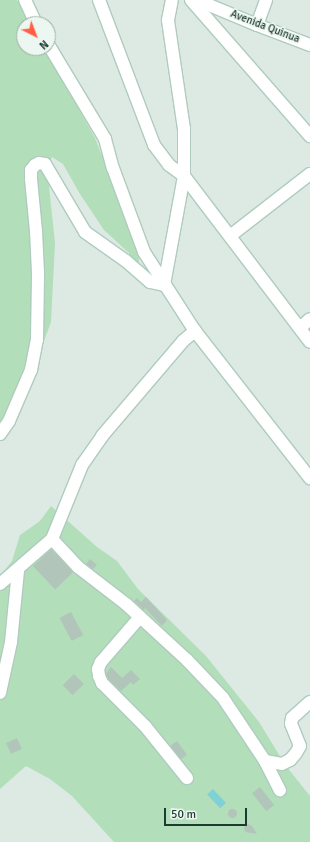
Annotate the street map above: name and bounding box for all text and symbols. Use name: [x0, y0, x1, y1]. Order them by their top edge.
street label: Avenida Quinua: [228, 8, 302, 46]
north arrow: [16, 16, 56, 56]
text: N: [37, 37, 51, 52]
scale bar: [166, 800, 249, 826]
text: 50 m: [171, 807, 196, 822]

